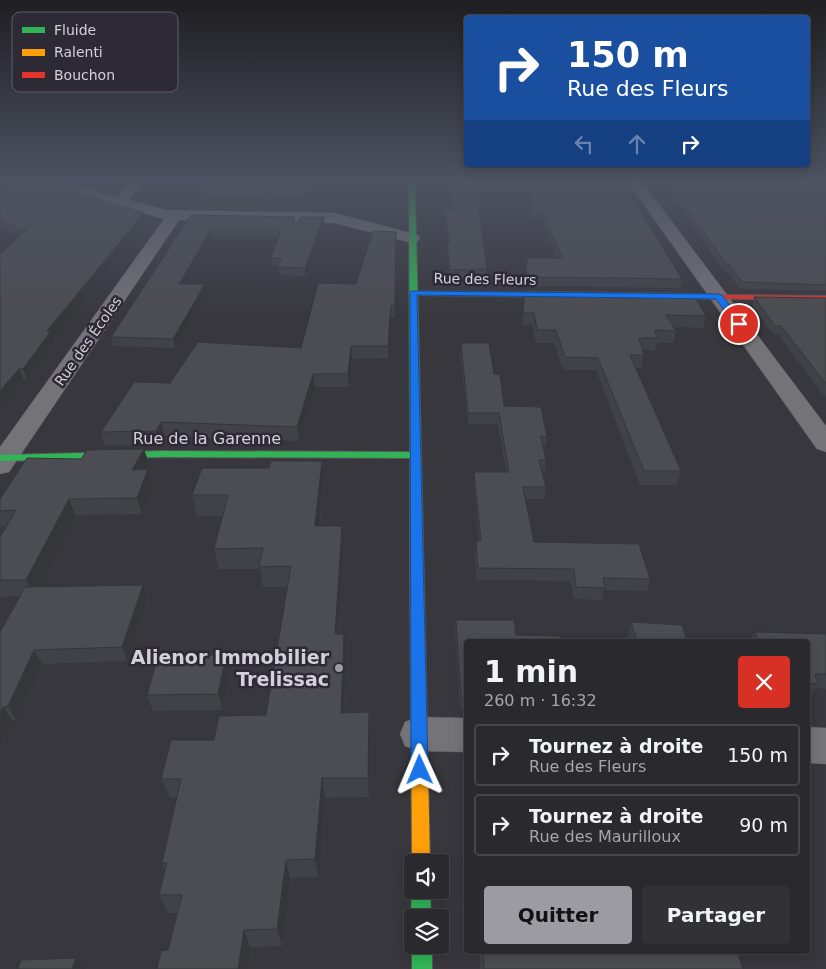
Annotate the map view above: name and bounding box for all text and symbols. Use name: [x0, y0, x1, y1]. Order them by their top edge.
legend: [12, 12, 178, 92]
text: Fluide: [54, 22, 96, 38]
icon: right: [484, 35, 549, 100]
text: 150 m: [567, 35, 689, 75]
text: Ralenti: [54, 44, 103, 60]
text: Bouchon: [54, 67, 115, 83]
text: Rue des Fleurs: [567, 76, 728, 101]
icon: left: [570, 130, 598, 158]
icon: ahead: [623, 130, 651, 158]
icon: right: [676, 130, 704, 158]
street label: Rue des Fleurs: [433, 270, 537, 288]
street label: Rue des Écoles: [51, 293, 125, 389]
pin: [718, 303, 760, 345]
icon: arrive: [725, 310, 753, 338]
street label: Rue de la Garenne: [133, 429, 281, 448]
place label: Alienor Immobilier Trelissac: [131, 646, 330, 690]
text: 1 min: [484, 654, 578, 689]
button: close: [738, 656, 790, 708]
marker: Alienor Immobilier Trelissac: [333, 662, 345, 674]
text: 260 m · 16:32: [484, 691, 597, 710]
text: Tournez à droite: [529, 735, 703, 757]
icon: right: [486, 741, 514, 769]
position arrow: [393, 743, 445, 795]
text: 150 m: [727, 744, 788, 766]
text: Rue des Fleurs: [529, 757, 646, 776]
text: Tournez à droite: [529, 805, 703, 827]
icon: right: [486, 811, 514, 839]
text: 90 m: [739, 814, 788, 836]
text: Rue des Maurilloux: [529, 827, 681, 846]
map controls: [404, 854, 449, 954]
button: sound: [404, 854, 449, 899]
button: Quitter: [484, 886, 632, 944]
button: Partager: [642, 886, 790, 944]
button: layers: [404, 909, 449, 954]

